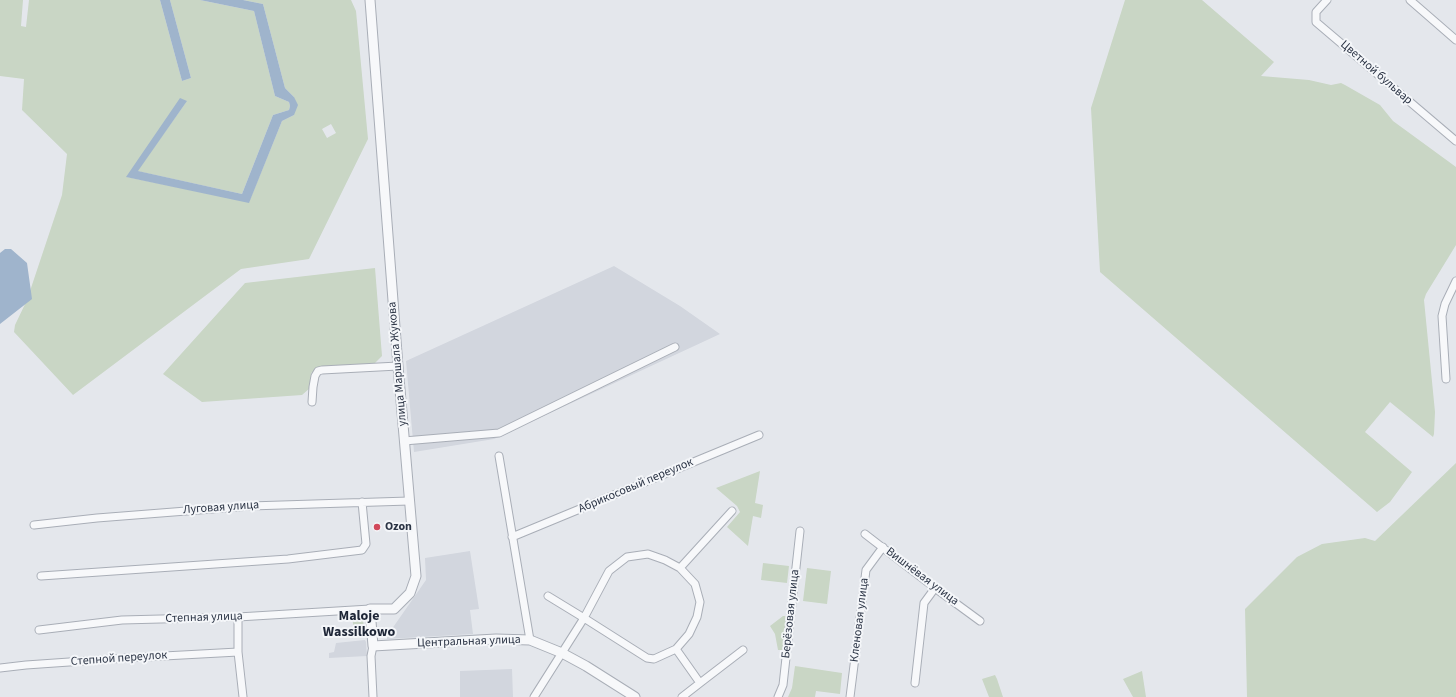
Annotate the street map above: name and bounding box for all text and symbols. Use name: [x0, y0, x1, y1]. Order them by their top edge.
street label: Цветной бульвар: [1337, 38, 1415, 108]
street label: улица Маршала Жукова: [385, 301, 411, 427]
street label: Абрикосовый переулок: [576, 455, 696, 517]
street label: Луговая улица: [182, 498, 260, 518]
place label: Ozon: [385, 520, 412, 534]
marker: Ozon: [372, 522, 382, 532]
street label: Вишнёвая улица: [883, 545, 961, 609]
street label: Берёзовая улица: [779, 569, 803, 659]
street label: Кленовая улица: [848, 577, 872, 663]
street label: Степная улица: [165, 609, 243, 627]
district label: Maloje Wassilkowo: [323, 609, 395, 642]
street label: Центральная улица: [417, 633, 521, 651]
street label: Степной переулок: [70, 648, 168, 670]

